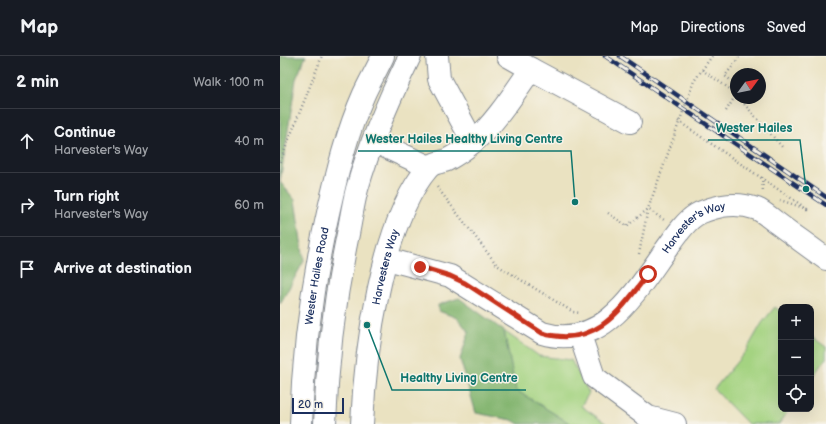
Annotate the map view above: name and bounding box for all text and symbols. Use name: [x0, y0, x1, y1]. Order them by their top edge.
text: Map: [20, 16, 58, 39]
text: Map: [630, 19, 658, 36]
text: Directions: [680, 19, 745, 36]
text: Saved: [767, 19, 806, 36]
north arrow: [730, 68, 766, 104]
text: 2 min: [16, 72, 59, 92]
text: Walk · 100 m: [193, 74, 264, 90]
callout: Wester Hailes: [708, 116, 800, 140]
text: Wester Hailes: [716, 121, 792, 136]
text: Continue: [54, 123, 116, 142]
callout: Wester Hailes Healthy Living Centre: [358, 127, 571, 151]
icon: ahead: [16, 130, 38, 152]
text: Wester Hailes Healthy Living Centre: [365, 132, 563, 147]
text: 40 m: [234, 133, 264, 149]
text: Harvester's Way: [54, 142, 148, 158]
text: Turn right: [54, 187, 119, 206]
icon: right: [16, 194, 38, 216]
text: 60 m: [234, 197, 264, 213]
street label: Harvester's Way: [659, 199, 726, 256]
text: Harvester's Way: [54, 206, 148, 222]
street label: Wester Hailes Road: [302, 226, 331, 326]
street label: Harvesters Way: [369, 227, 401, 306]
icon: arrive: [16, 258, 38, 280]
route end: [411, 258, 429, 276]
text: Arrive at destination: [54, 259, 192, 278]
route start: [639, 265, 657, 283]
map controls: [778, 304, 814, 412]
button: +: [778, 304, 814, 340]
button: −: [778, 340, 814, 376]
callout: Healthy Living Centre: [392, 366, 526, 390]
text: Healthy Living Centre: [400, 371, 518, 386]
button: locate: [778, 376, 814, 412]
scale bar: [292, 396, 344, 415]
text: 20 m: [298, 398, 323, 411]

